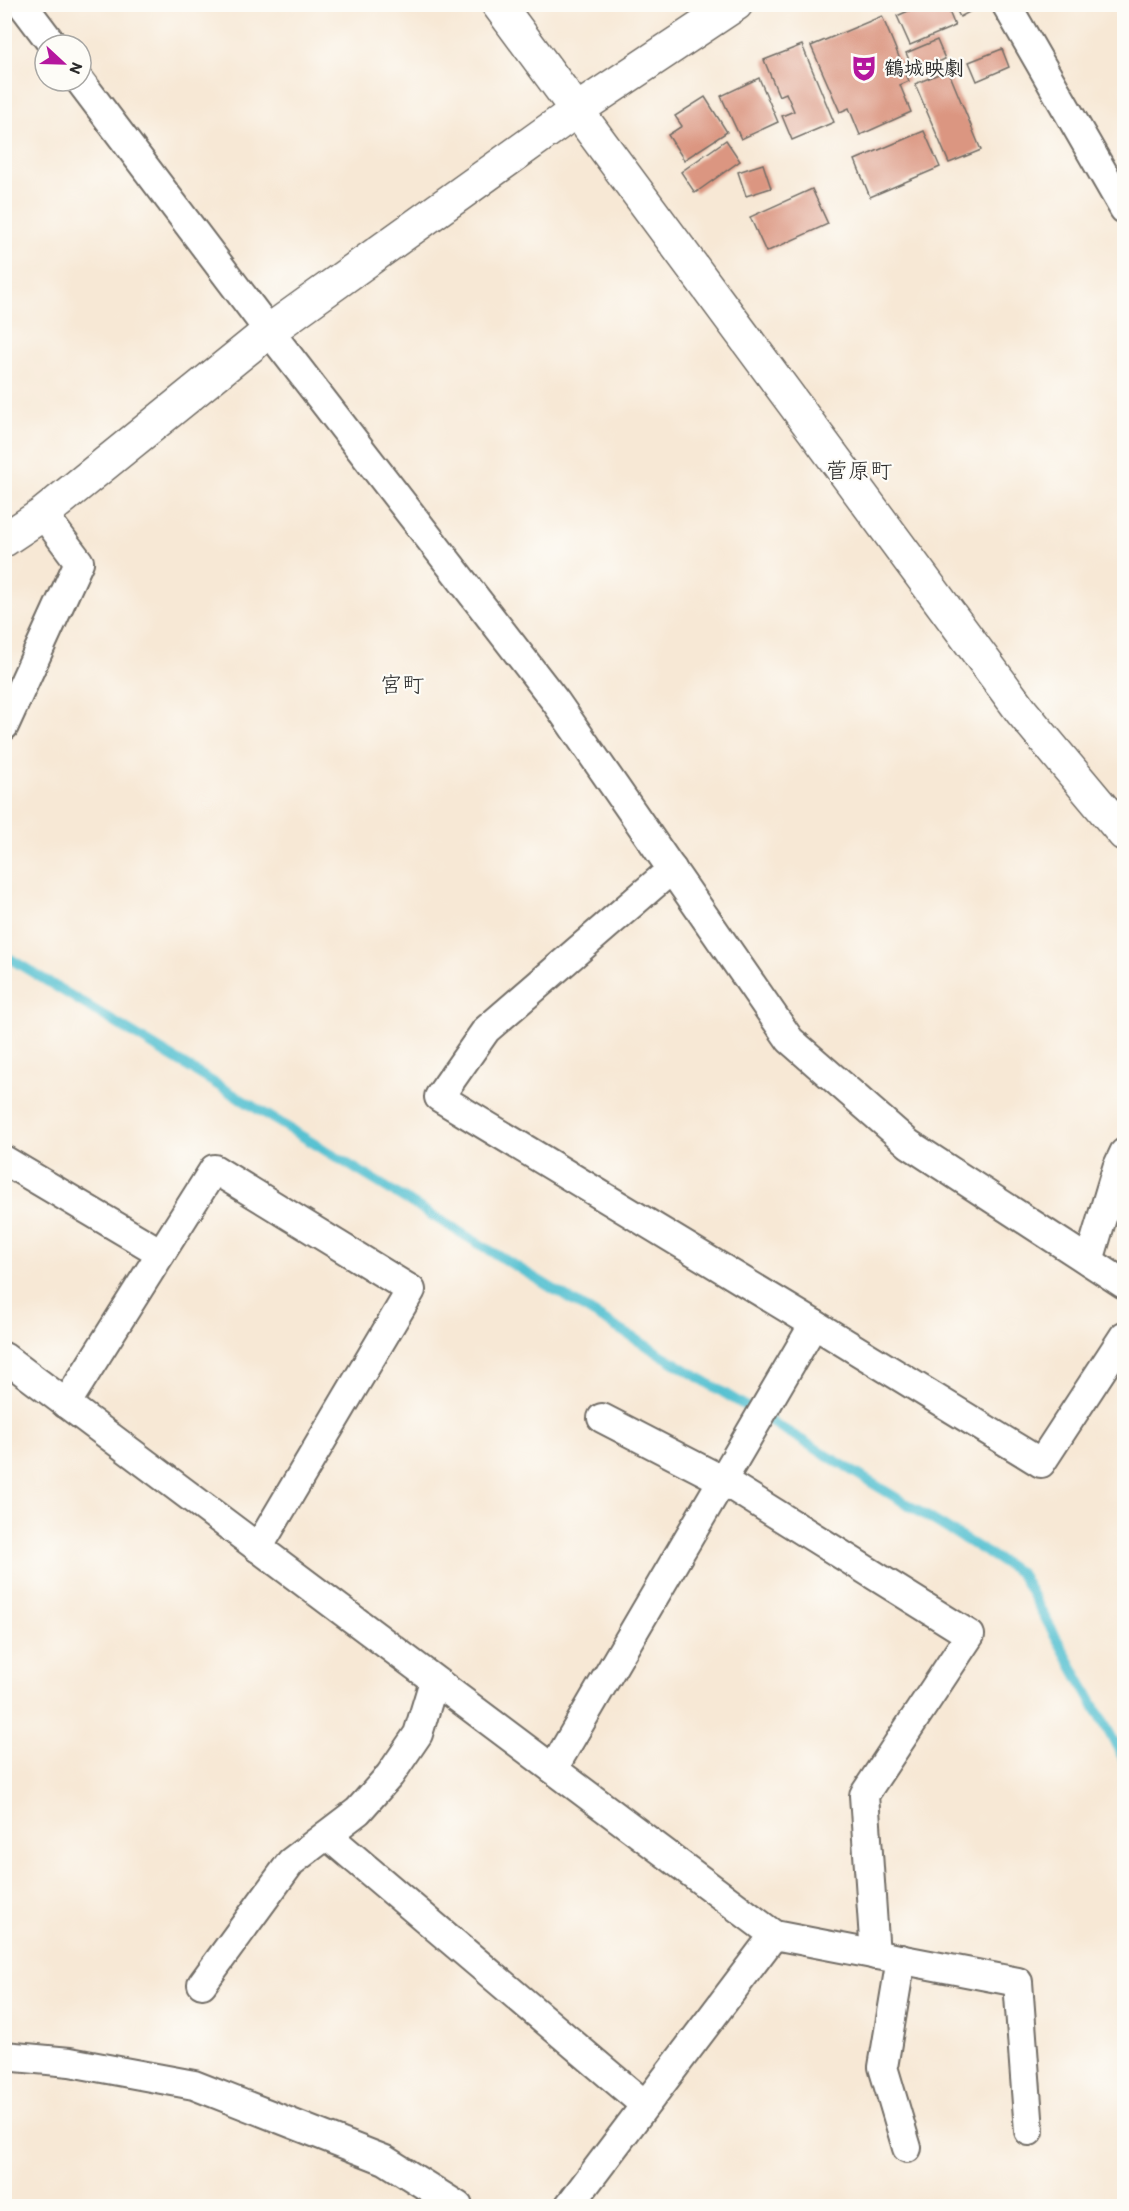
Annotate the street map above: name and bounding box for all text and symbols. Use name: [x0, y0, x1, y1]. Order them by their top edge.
north arrow: [33, 33, 93, 93]
theatre icon: 鶴城映劇: [849, 53, 879, 83]
place label: 鶴城映劇: [884, 56, 964, 80]
text: N: [66, 60, 87, 77]
district label: 菅原町: [826, 457, 892, 484]
district label: 宮町: [380, 671, 424, 698]

